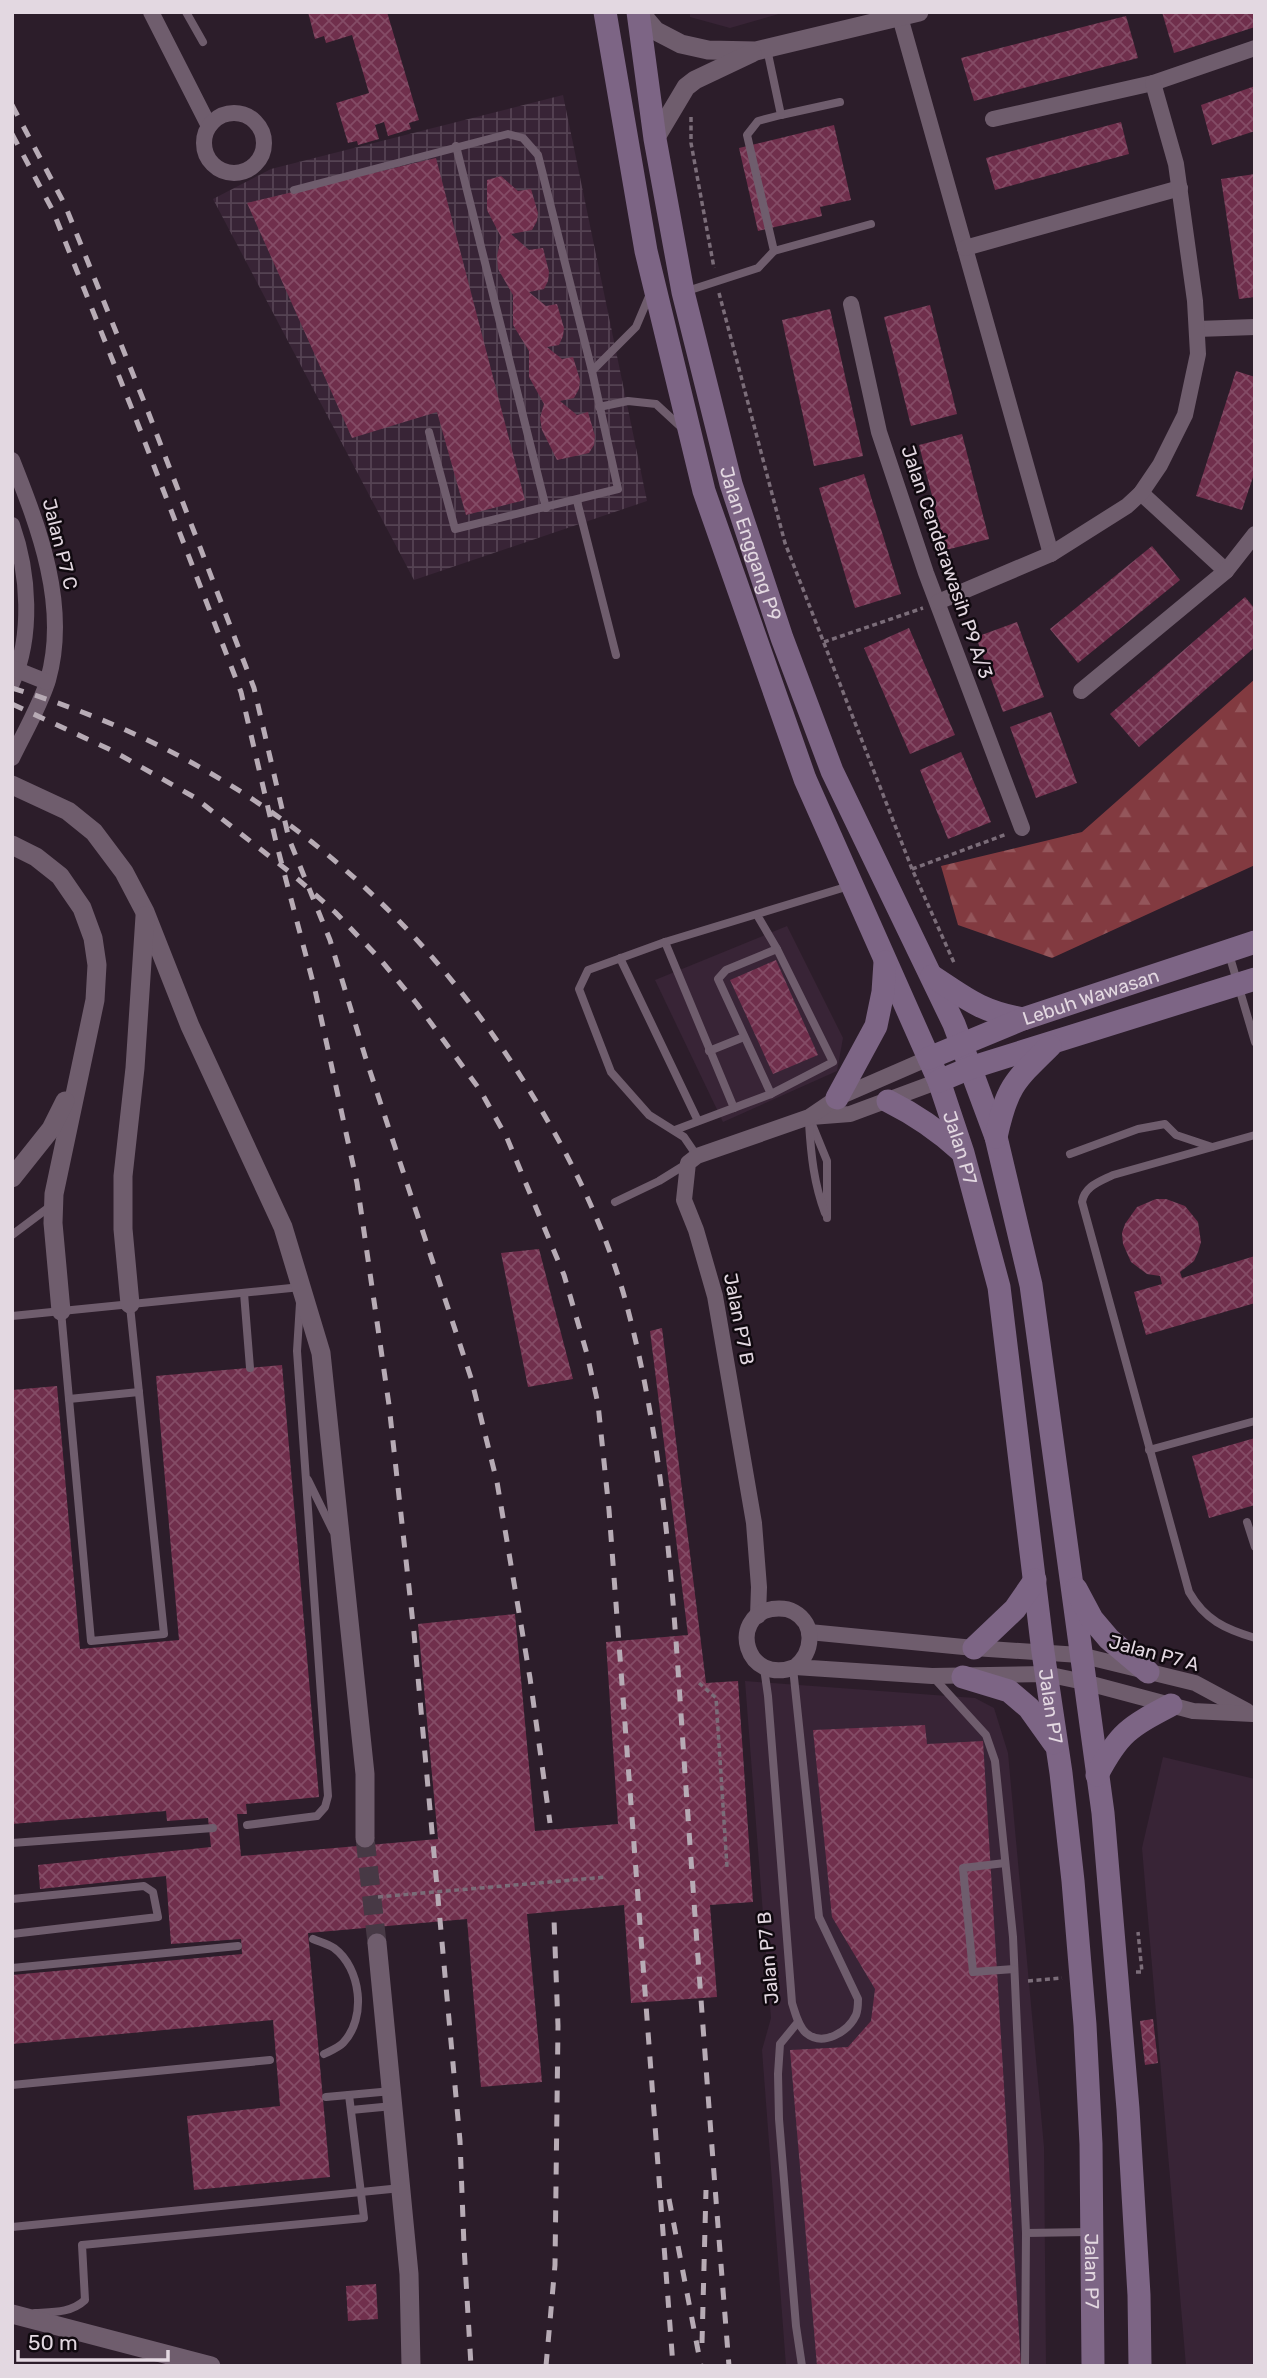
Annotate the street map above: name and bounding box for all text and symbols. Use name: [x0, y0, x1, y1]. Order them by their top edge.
street label: Jalan Cenderawasih P9 A/3: [896, 442, 998, 682]
street label: Jalan Enggang P9: [715, 464, 787, 623]
street label: Jalan P7 C: [38, 496, 82, 592]
street label: Lebuh Wawasan: [1019, 963, 1162, 1030]
street label: Jalan P7: [938, 1108, 982, 1187]
street label: Jalan P7 B: [719, 1271, 759, 1367]
street label: Jalan P7 A: [1106, 1630, 1202, 1676]
street label: Jalan P7: [1034, 1667, 1068, 1746]
street label: Jalan P7 B: [752, 1911, 784, 2005]
street label: Jalan P7: [1080, 2233, 1104, 2309]
scale bar: [18, 2318, 168, 2362]
text: 50 m: [28, 2330, 78, 2355]

